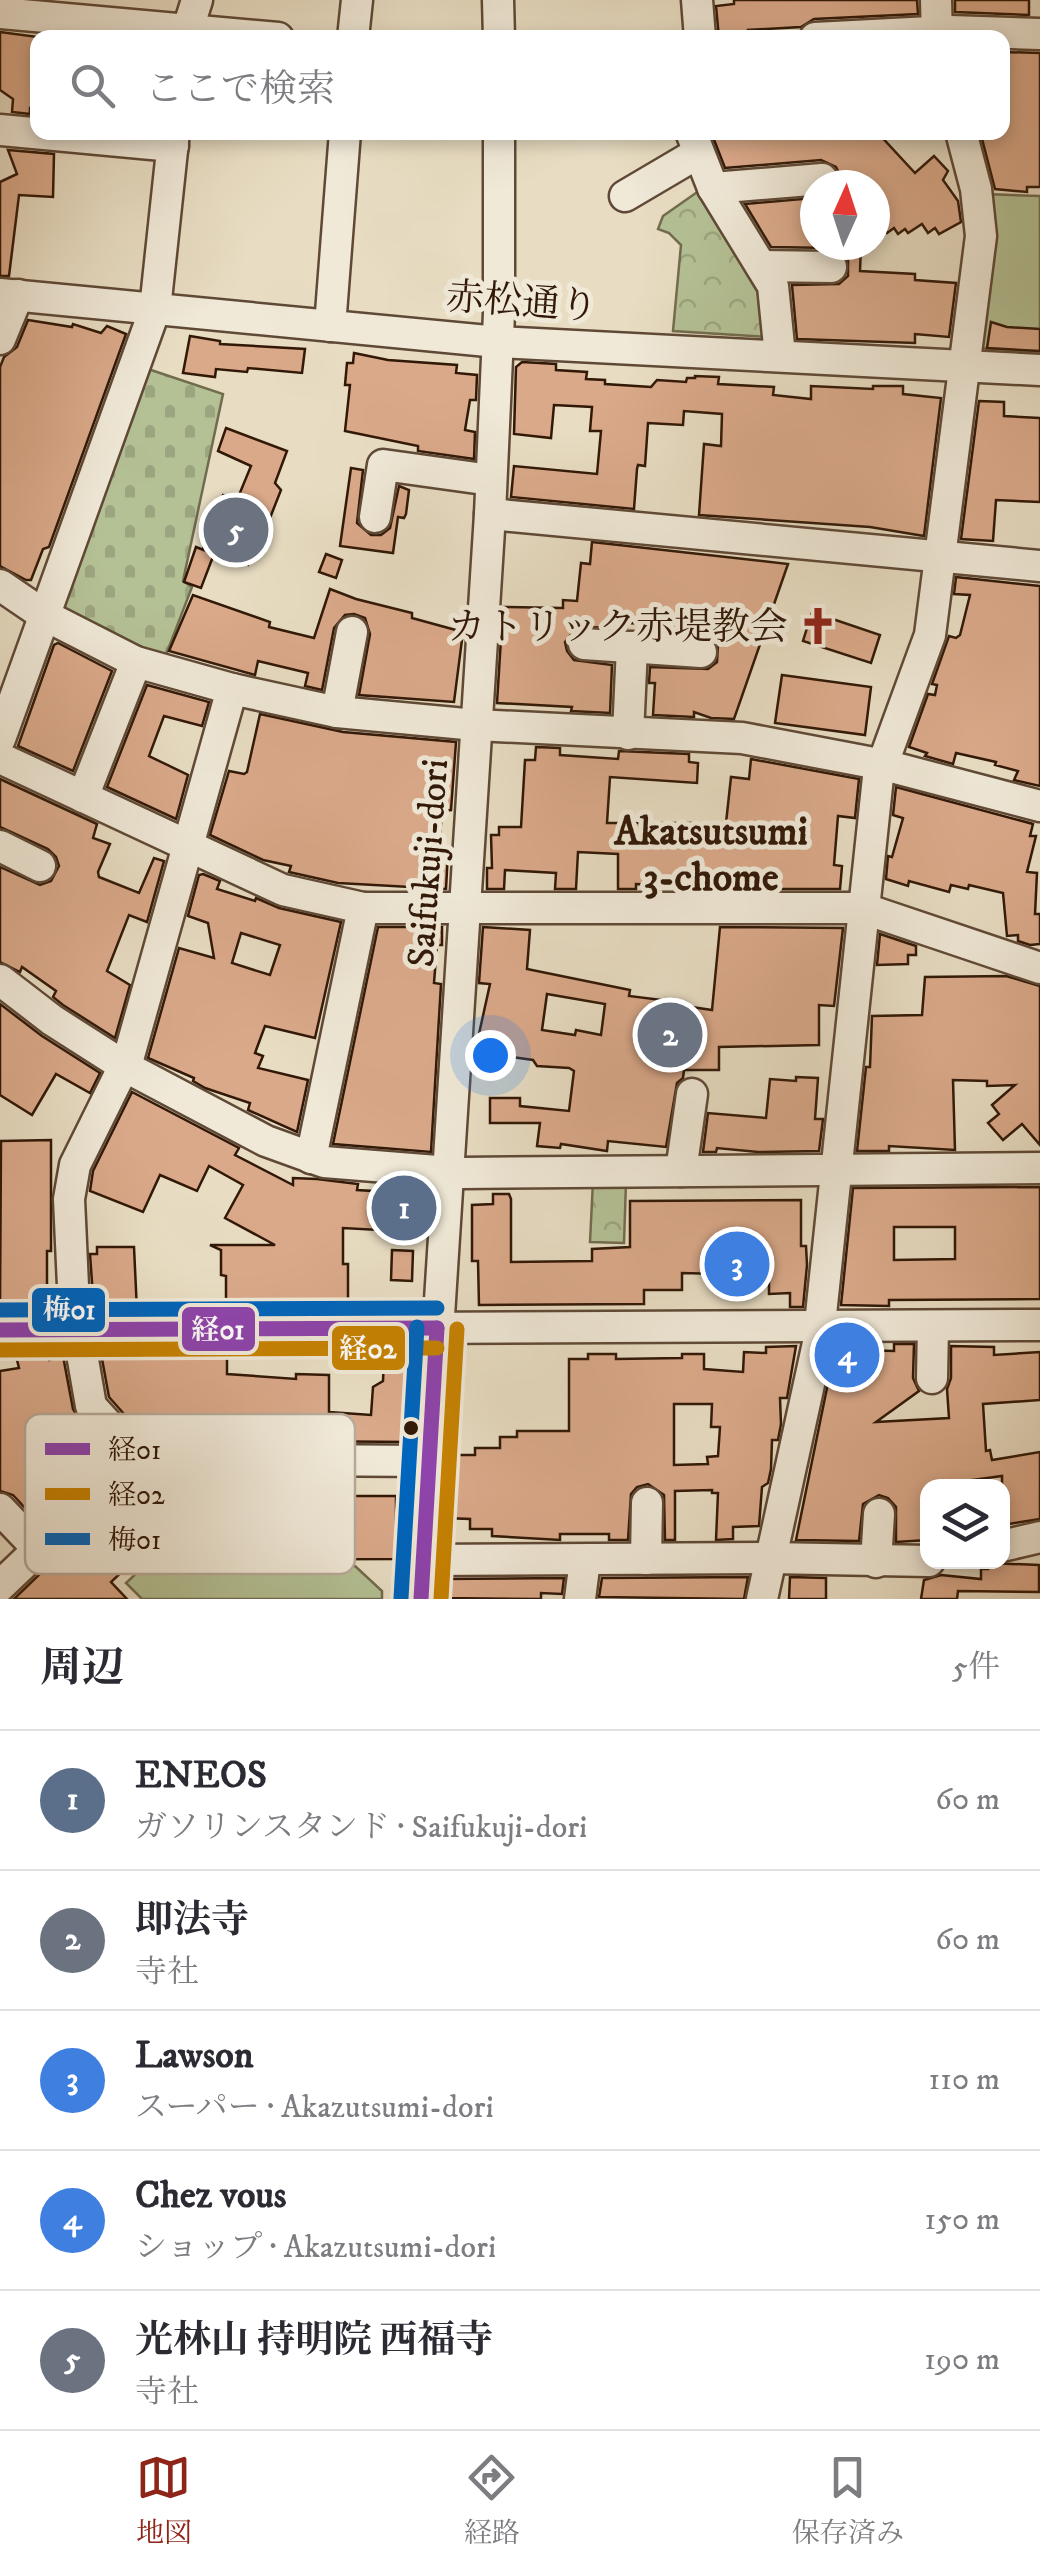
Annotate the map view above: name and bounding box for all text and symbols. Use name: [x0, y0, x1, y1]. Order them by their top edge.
search box: [30, 30, 1010, 140]
icon: search: [65, 58, 120, 113]
text: ここで検索: [145, 66, 335, 114]
north arrow: [800, 170, 890, 260]
street label: 赤松通り: [444, 274, 599, 332]
pin: 5: [204, 492, 268, 568]
place label: カトリック赤堤教会: [448, 604, 788, 652]
church icon: カトリック赤堤教会: [797, 605, 839, 647]
street label: Saifukuji-dori: [398, 757, 460, 969]
district label: Akatsutsumi 3-chome: [613, 808, 808, 904]
pin: 2: [638, 998, 702, 1072]
your location: [465, 1030, 516, 1081]
pin: 1: [372, 1170, 436, 1246]
pin: 3: [704, 1226, 770, 1302]
line badge: 梅01: [30, 1286, 107, 1334]
text: 梅01: [42, 1293, 96, 1328]
line badge: 経01: [180, 1305, 257, 1353]
text: 経01: [191, 1313, 245, 1348]
pin: 4: [814, 1318, 880, 1392]
line badge: 経02: [330, 1324, 407, 1372]
text: 経02: [340, 1332, 397, 1367]
legend: [25, 1414, 355, 1574]
unlabelled marker: [401, 1418, 421, 1438]
text: 経01: [108, 1433, 161, 1468]
text: 経02: [108, 1478, 165, 1513]
map controls: [920, 1479, 1010, 1569]
button: layers: [920, 1479, 1010, 1569]
text: 梅01: [108, 1523, 161, 1558]
text: 周辺: [40, 1643, 124, 1695]
text: 5件: [952, 1648, 1000, 1688]
text: ENEOS: [135, 1752, 267, 1800]
text: 1: [67, 1780, 78, 1820]
text: 60 m: [935, 1780, 1000, 1820]
text: ガソリンスタンド · Saifukuji-dori: [135, 1808, 587, 1848]
text: 即法寺: [135, 1897, 249, 1945]
text: 2: [65, 1920, 80, 1960]
text: 60 m: [935, 1920, 1000, 1960]
text: 寺社: [135, 1953, 199, 1993]
text: Lawson: [135, 2032, 254, 2080]
text: 3: [67, 2060, 78, 2100]
text: 110 m: [928, 2060, 1000, 2100]
text: スーパー · Akazutsumi-dori: [135, 2088, 494, 2128]
text: Chez vous: [135, 2172, 287, 2220]
text: 4: [63, 2200, 82, 2240]
text: 150 m: [924, 2200, 1000, 2240]
text: ショップ · Akazutsumi-dori: [135, 2228, 496, 2268]
text: 光林山 持明院 西福寺: [135, 2317, 493, 2365]
text: 5: [65, 2340, 80, 2380]
text: 190 m: [924, 2340, 1000, 2380]
text: 寺社: [135, 2373, 199, 2413]
tab: 地図: [136, 2450, 192, 2551]
tab: 経路: [464, 2450, 520, 2551]
tab: 保存済み: [792, 2450, 904, 2551]

